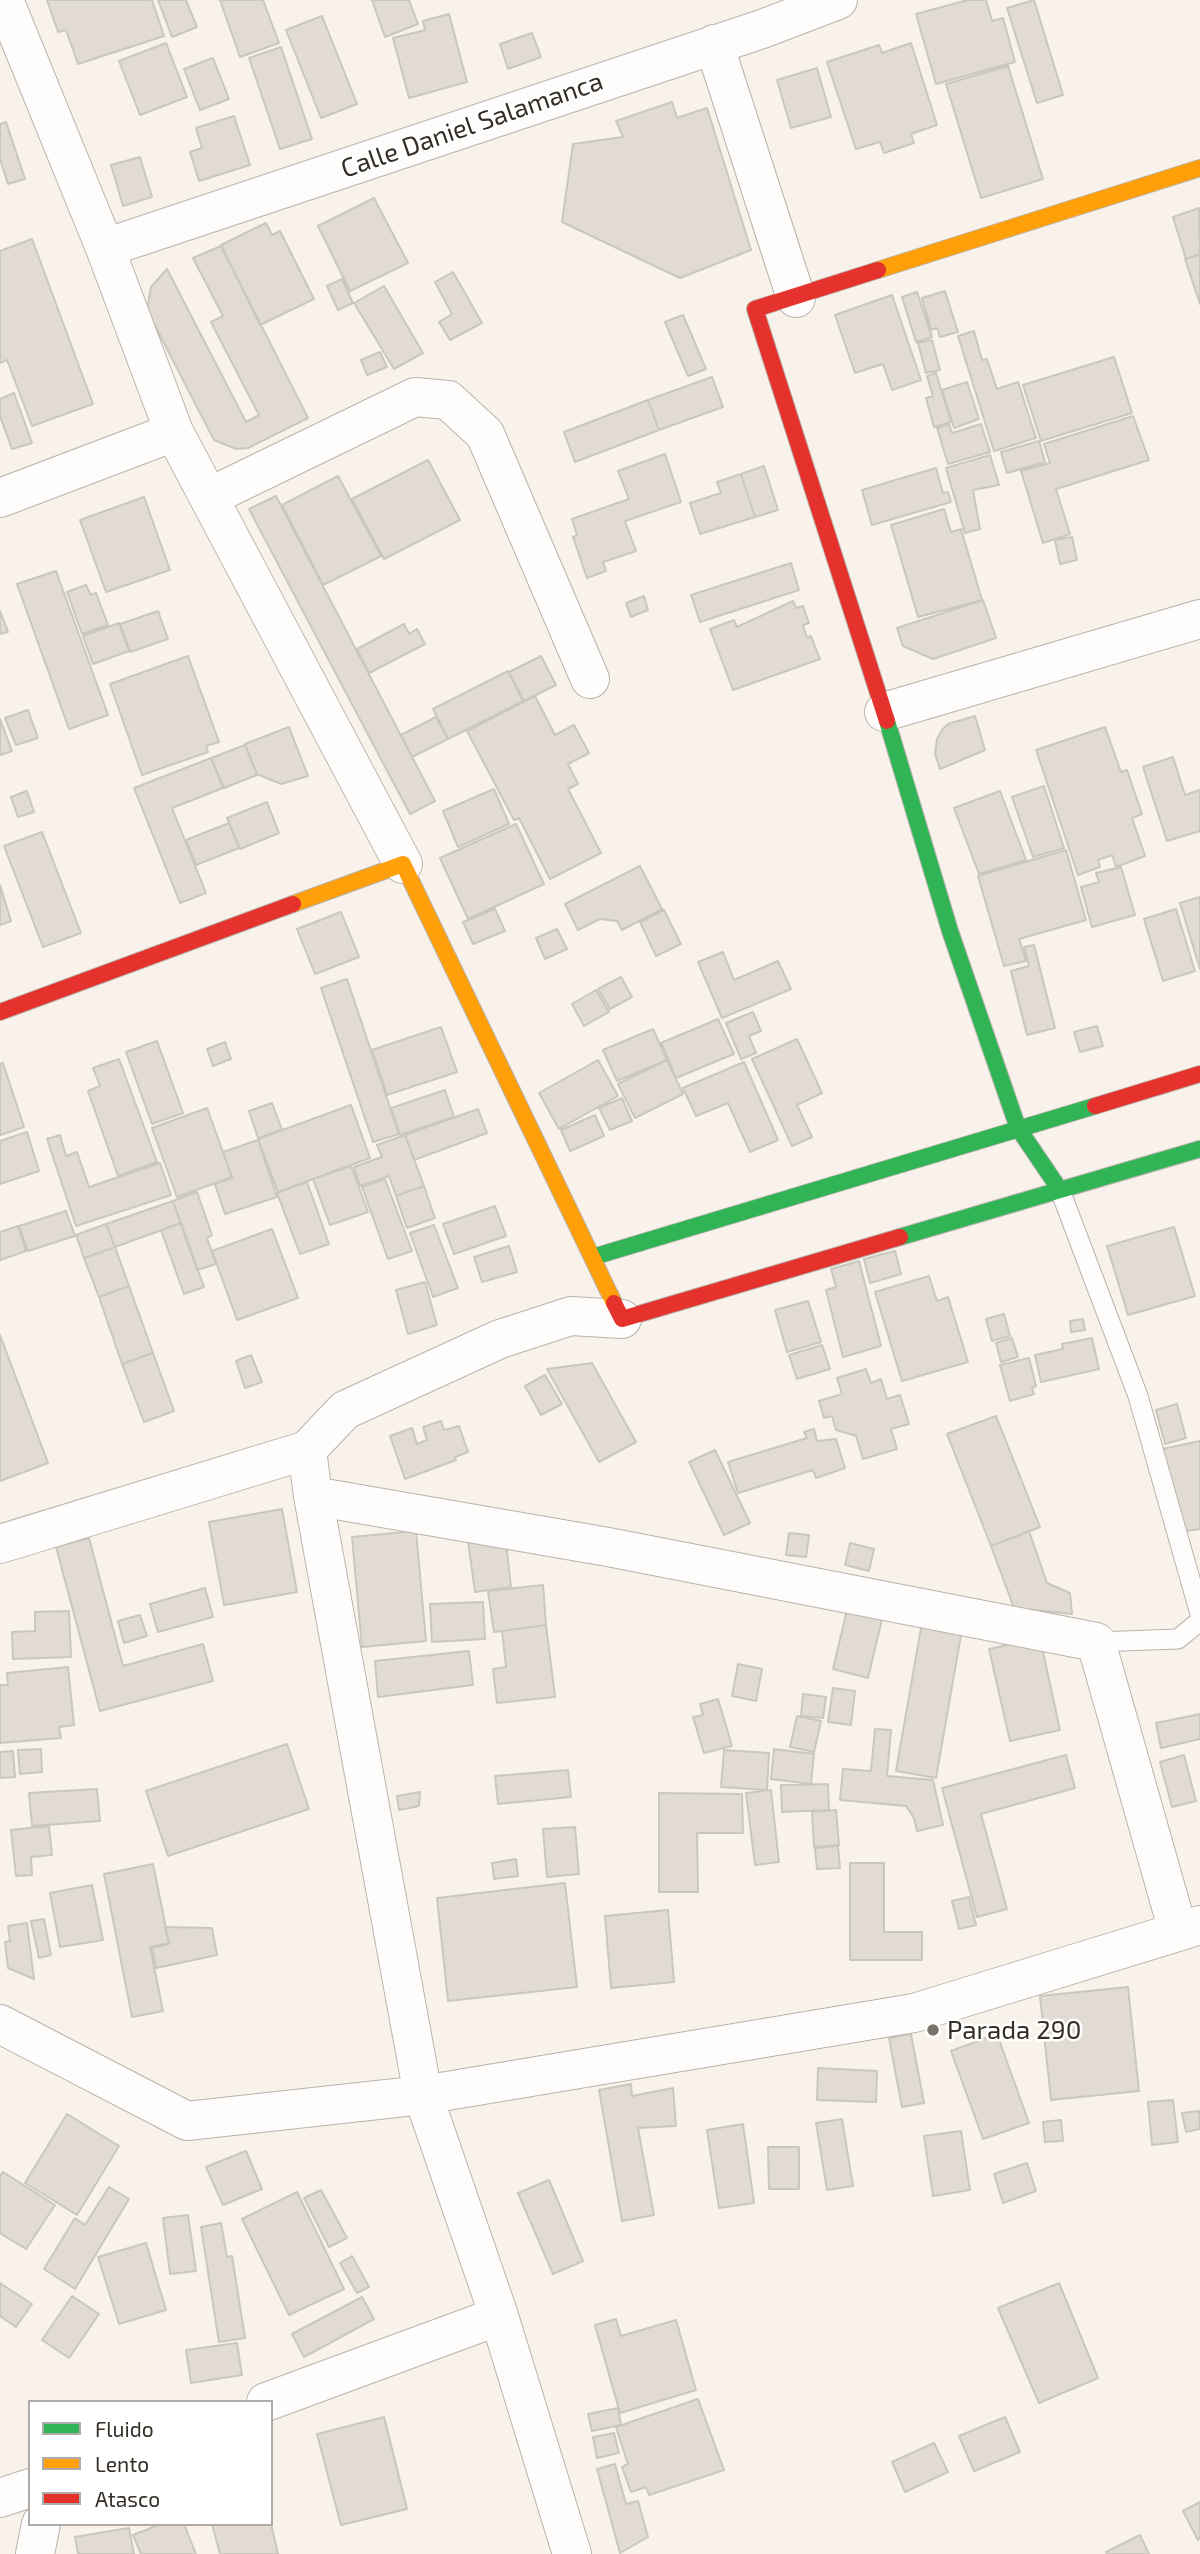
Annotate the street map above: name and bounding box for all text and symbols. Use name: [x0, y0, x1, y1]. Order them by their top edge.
street label: Calle Daniel Salamanca: [337, 66, 607, 184]
place label: Parada 290: [947, 2014, 1081, 2046]
marker: Parada 290: [925, 2022, 941, 2038]
legend: [28, 2400, 273, 2526]
text: Fluido: [95, 2416, 154, 2441]
text: Lento: [95, 2451, 149, 2476]
text: Atasco: [95, 2486, 160, 2511]

